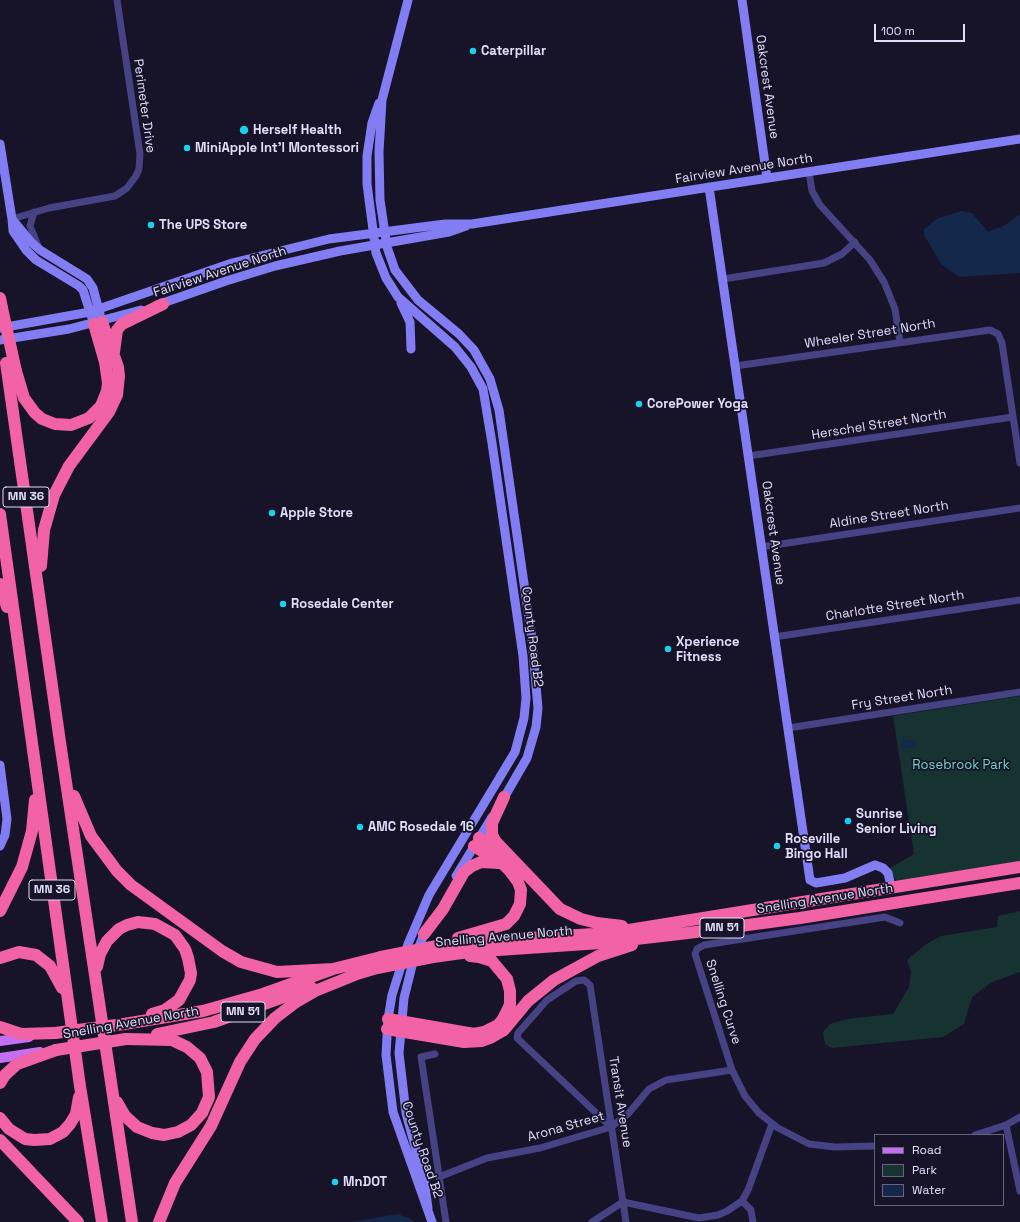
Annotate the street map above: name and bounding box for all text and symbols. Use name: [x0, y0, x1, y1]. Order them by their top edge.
scale bar: [876, 16, 967, 42]
text: 100 m: [881, 23, 915, 39]
street label: Oakcrest Avenue: [752, 34, 782, 140]
place label: Caterpillar: [481, 43, 546, 59]
marker: Caterpillar: [468, 46, 478, 56]
street label: Perimeter Drive: [130, 58, 158, 154]
place label: Herself Health: [253, 122, 342, 138]
marker: Herself Health: [238, 124, 250, 136]
place label: MiniApple Int'l Montessori: [195, 140, 359, 156]
marker: MiniApple Int'l Montessori: [182, 143, 192, 153]
street label: Fairview Avenue North: [674, 150, 814, 188]
place label: The UPS Store: [159, 217, 247, 233]
marker: The UPS Store: [146, 220, 156, 230]
street label: Fairview Avenue North: [152, 243, 288, 301]
street label: Wheeler Street North: [803, 316, 937, 352]
place label: CorePower Yoga: [647, 396, 748, 412]
marker: CorePower Yoga: [634, 399, 644, 409]
street label: Herschel Street North: [810, 407, 948, 443]
street label: Oakcrest Avenue: [758, 480, 788, 586]
road number: MN 36: [3, 487, 49, 507]
street label: Aldine Street North: [828, 498, 950, 532]
place label: Apple Store: [280, 505, 353, 521]
marker: Apple Store: [267, 508, 277, 518]
street label: County Road B2: [518, 586, 546, 688]
street label: Charlotte Street North: [825, 587, 965, 625]
place label: Rosedale Center: [291, 596, 394, 612]
marker: Rosedale Center: [278, 599, 288, 609]
place label: Xperience Fitness: [676, 634, 739, 665]
marker: Xperience Fitness: [663, 644, 673, 654]
street label: Fry Street North: [851, 682, 953, 714]
park label: Rosebrook Park: [912, 757, 1010, 773]
place label: Sunrise Senior Living: [856, 806, 937, 837]
marker: Sunrise Senior Living: [843, 816, 853, 826]
place label: AMC Rosedale 16: [368, 819, 474, 835]
marker: AMC Rosedale 16: [355, 822, 365, 832]
place label: Roseville Bingo Hall: [785, 831, 848, 862]
marker: Roseville Bingo Hall: [772, 841, 782, 851]
road number: MN 36: [29, 880, 75, 900]
street label: Snelling Avenue North: [756, 881, 894, 917]
road number: MN 51: [700, 918, 744, 938]
street label: Snelling Avenue North: [435, 923, 573, 951]
street label: Snelling Curve: [702, 958, 744, 1046]
road number: MN 51: [221, 1002, 265, 1022]
street label: Snelling Avenue North: [62, 1003, 200, 1043]
street label: Transit Avenue: [605, 1055, 635, 1149]
street label: County Road B2: [398, 1100, 446, 1200]
street label: Arona Street: [526, 1109, 606, 1145]
legend: [874, 1134, 1004, 1206]
text: Road: [912, 1142, 941, 1158]
text: Park: [912, 1162, 937, 1178]
place label: MnDOT: [343, 1174, 387, 1190]
marker: MnDOT: [330, 1177, 340, 1187]
text: Water: [912, 1182, 946, 1198]

